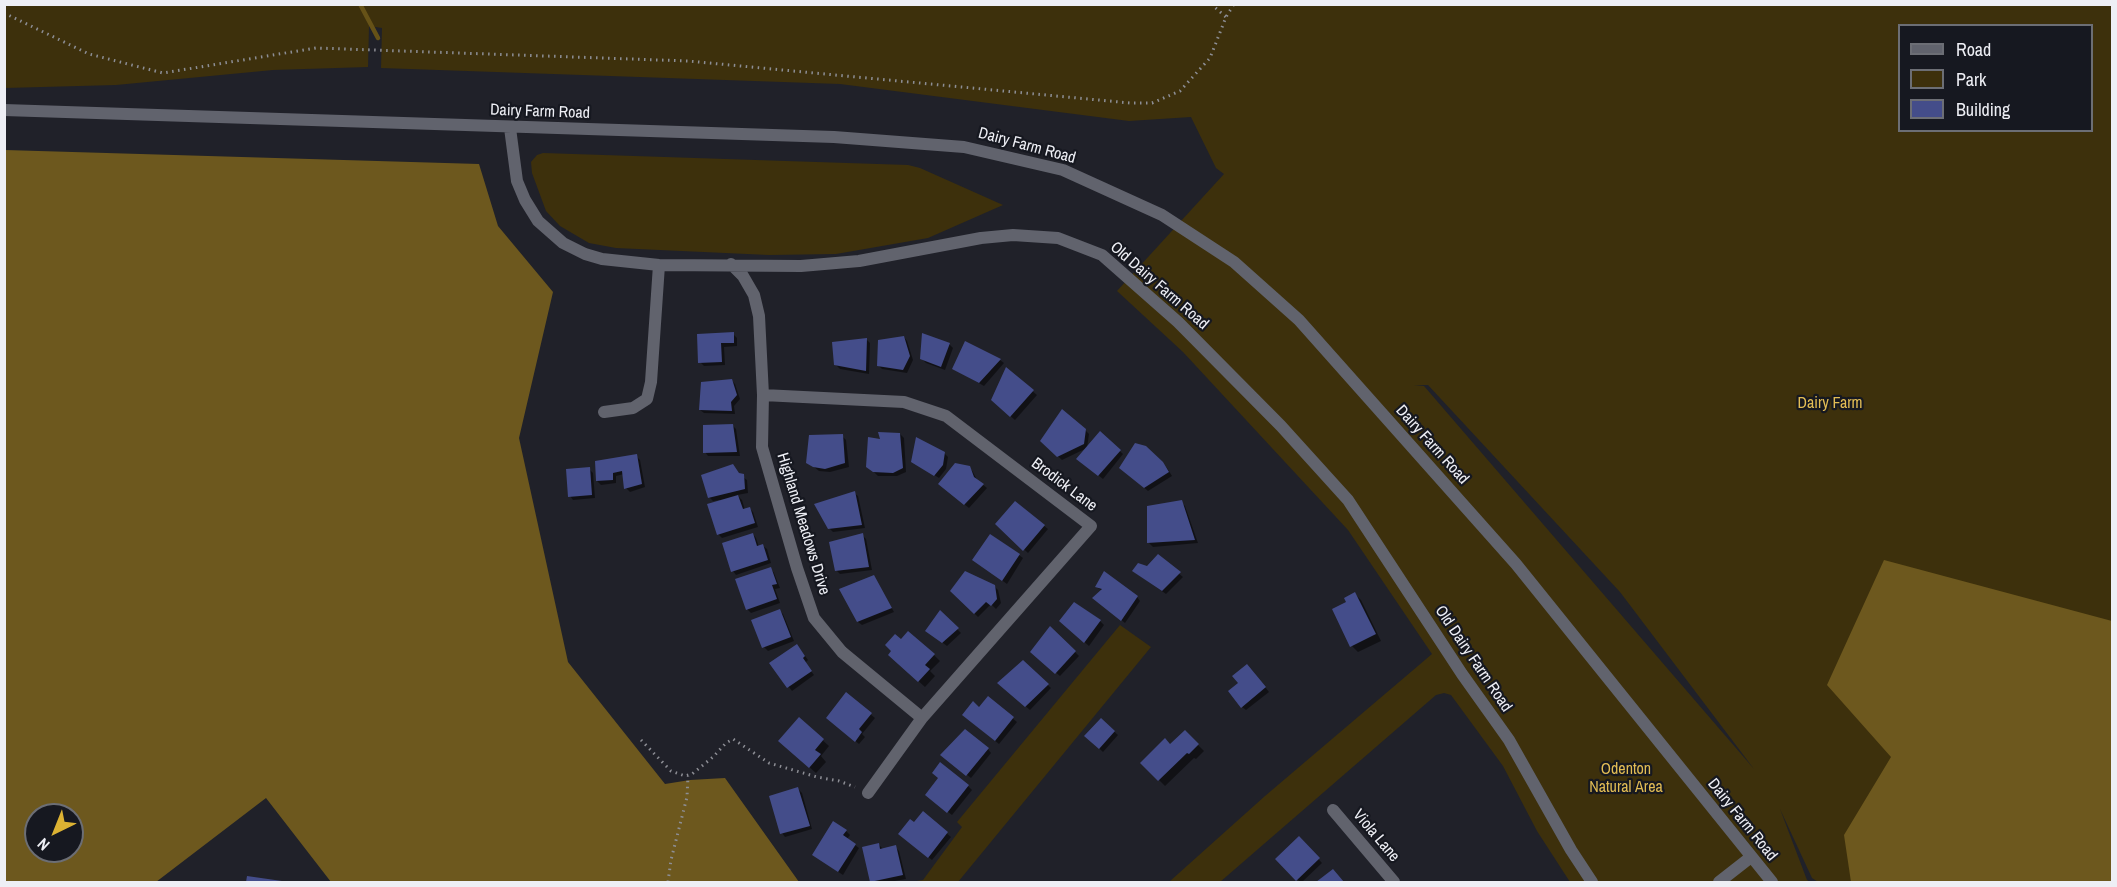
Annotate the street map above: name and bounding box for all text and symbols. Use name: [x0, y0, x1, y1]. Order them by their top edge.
legend: [1898, 24, 2093, 132]
text: Road: [1956, 37, 1991, 62]
text: Park: [1956, 67, 1986, 92]
text: Building: [1956, 97, 2010, 122]
street label: Dairy Farm Road: [490, 101, 590, 123]
street label: Dairy Farm Road: [976, 124, 1078, 168]
street label: Old Dairy Farm Road: [1106, 238, 1212, 334]
park label: Dairy Farm: [1798, 394, 1862, 414]
street label: Dairy Farm Road: [1391, 401, 1473, 489]
street label: Highland Meadows Drive: [772, 451, 834, 597]
street label: Brodick Lane: [1027, 454, 1101, 516]
street label: Old Dairy Farm Road: [1430, 602, 1516, 716]
park label: Odenton Natural Area: [1589, 760, 1663, 798]
street label: Dairy Farm Road: [1703, 775, 1781, 865]
north arrow: [24, 803, 84, 863]
street label: Viola Lane: [1349, 806, 1403, 866]
text: N: [32, 833, 54, 856]

